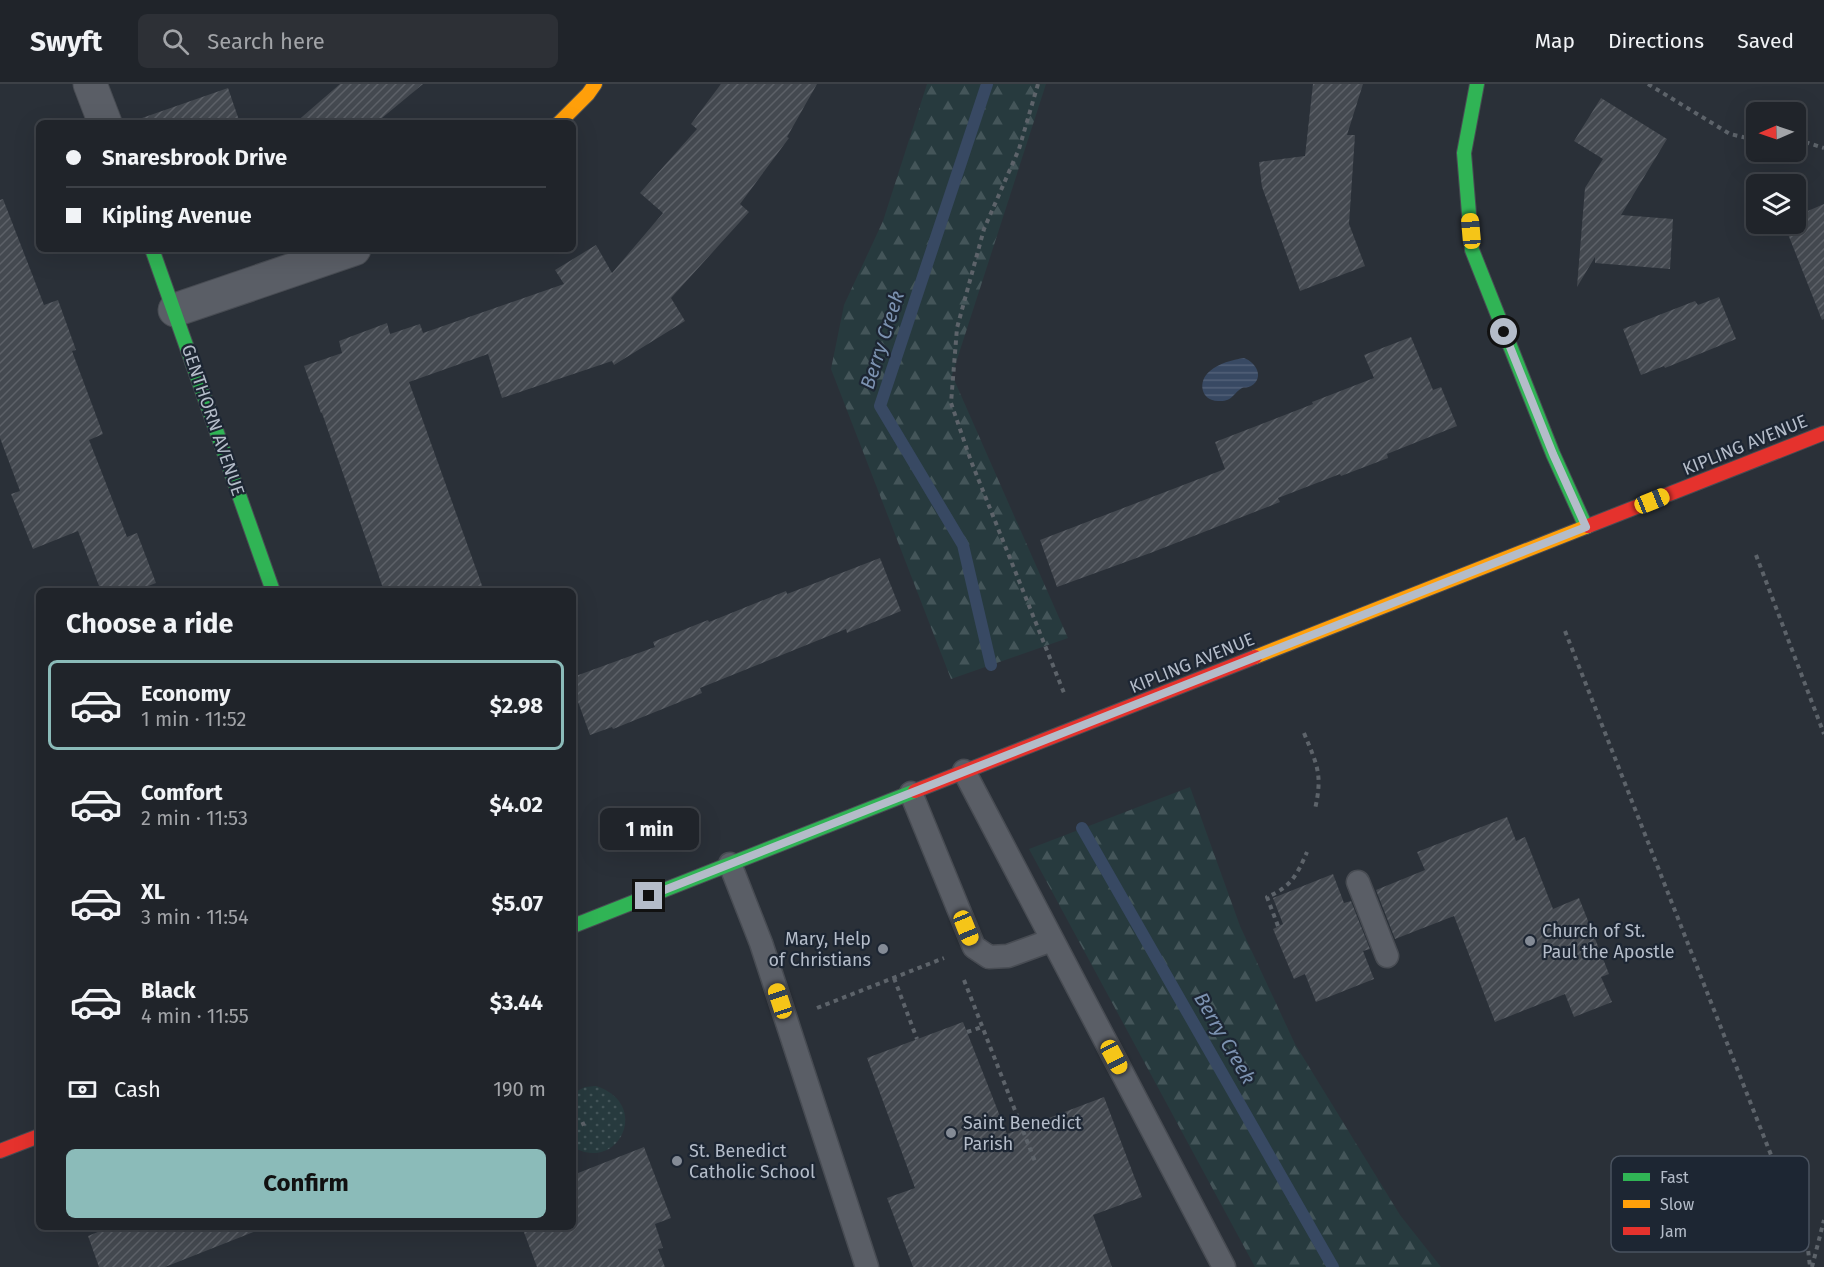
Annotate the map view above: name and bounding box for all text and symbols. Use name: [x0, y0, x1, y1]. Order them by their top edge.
search box: [138, 14, 558, 68]
text: Swyft: [30, 25, 102, 58]
icon: search: [159, 25, 192, 58]
text: Search here: [207, 28, 325, 55]
text: Map: [1535, 28, 1575, 54]
text: Directions: [1608, 28, 1704, 54]
text: Saved: [1737, 28, 1794, 54]
north arrow: [1746, 102, 1806, 162]
map controls: [1746, 102, 1806, 234]
text: Snaresbrook Drive: [102, 144, 287, 171]
button: layers: [1746, 174, 1806, 234]
text: Kipling Avenue: [102, 202, 252, 229]
car: [1460, 212, 1482, 250]
water label: Berry Creek: [855, 288, 909, 392]
route start: [1490, 318, 1517, 345]
street label: GENTHORN AVENUE: [177, 341, 249, 499]
street label: KIPLING AVENUE: [1679, 410, 1811, 480]
car: [1632, 486, 1672, 516]
text: Choose a ride: [66, 608, 233, 640]
street label: KIPLING AVENUE: [1126, 628, 1258, 698]
icon: car: [69, 678, 123, 732]
text: Economy: [141, 680, 230, 707]
text: $2.98: [490, 692, 543, 719]
text: 1 min · 11:52: [141, 707, 246, 731]
icon: car: [69, 777, 123, 831]
text: Comfort: [141, 779, 222, 806]
text: $4.02: [490, 791, 543, 818]
text: 2 min · 11:53: [141, 806, 248, 830]
callout: 1 min: [600, 809, 698, 851]
text: 1 min: [625, 817, 674, 841]
icon: car: [69, 876, 123, 930]
text: XL: [141, 878, 165, 905]
route end: [635, 882, 662, 909]
text: $5.07: [491, 890, 543, 917]
text: 3 min · 11:54: [141, 905, 249, 929]
car: [951, 908, 981, 948]
place label: Church of St. Paul the Apostle: [1542, 920, 1675, 963]
place label: Mary, Help of Christians: [768, 928, 871, 971]
marker: Church of St. Paul the Apostle: [1523, 934, 1537, 948]
marker: Mary, Help of Christians: [876, 942, 890, 956]
icon: car: [69, 975, 123, 1029]
text: Black: [141, 977, 196, 1004]
car: [766, 981, 794, 1021]
water label: Berry Creek: [1189, 988, 1261, 1088]
text: $3.44: [490, 989, 543, 1016]
text: 4 min · 11:55: [141, 1004, 249, 1028]
car: [1098, 1037, 1130, 1077]
icon: cash: [66, 1073, 99, 1106]
text: Cash: [114, 1076, 161, 1103]
text: 190 m: [493, 1077, 546, 1101]
place label: Saint Benedict Parish: [963, 1112, 1082, 1155]
marker: Saint Benedict Parish: [944, 1126, 958, 1140]
place label: St. Benedict Catholic School: [689, 1140, 815, 1183]
button: Confirm: [66, 1149, 546, 1218]
marker: St. Benedict Catholic School: [670, 1154, 684, 1168]
legend: [1611, 1156, 1809, 1252]
text: Fast: [1660, 1168, 1689, 1187]
text: Slow: [1660, 1195, 1695, 1214]
text: Jam: [1660, 1222, 1687, 1241]

